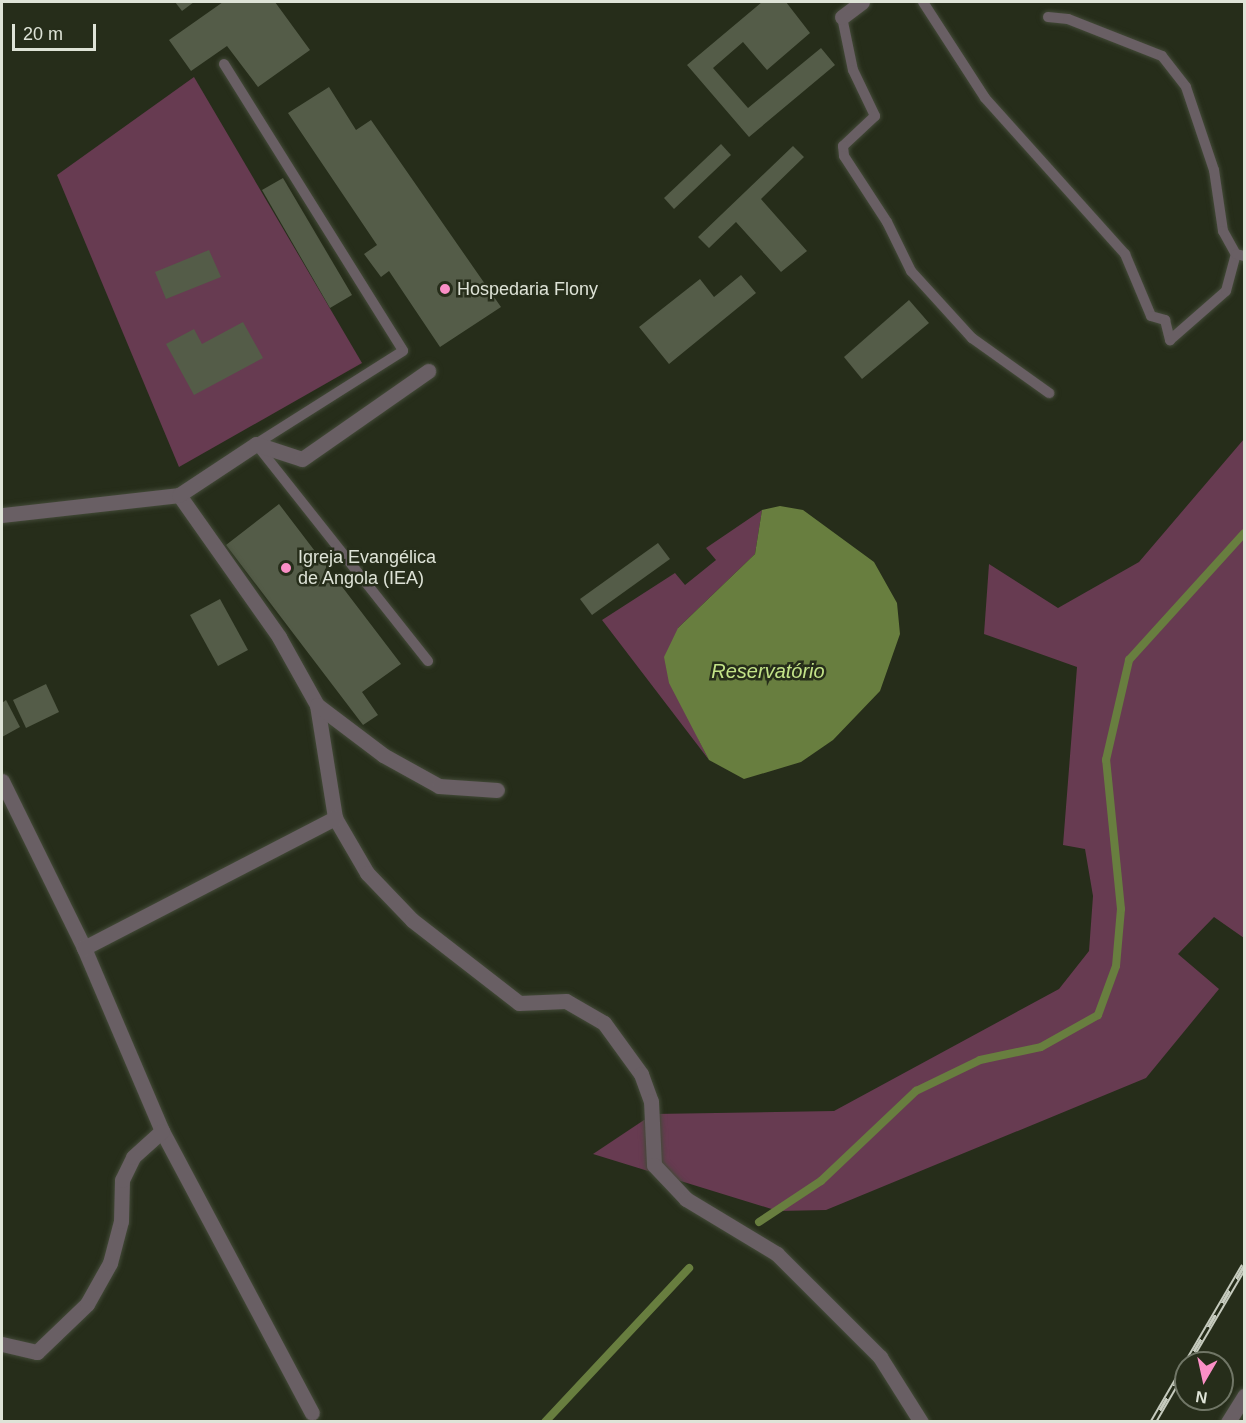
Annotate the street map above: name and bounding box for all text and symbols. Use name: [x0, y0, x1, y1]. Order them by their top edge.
scale bar: [15, 12, 99, 50]
text: 20 m: [23, 24, 63, 44]
place label: Hospedaria Flony: [457, 278, 598, 300]
marker: Hospedaria Flony: [438, 282, 452, 296]
place label: Igreja Evangélica de Angola (IEA): [298, 547, 436, 590]
marker: Igreja Evangélica de Angola (IEA): [279, 561, 293, 575]
water label: Reservatório: [711, 659, 825, 683]
north arrow: [1174, 1351, 1234, 1411]
text: N: [1194, 1388, 1208, 1407]

